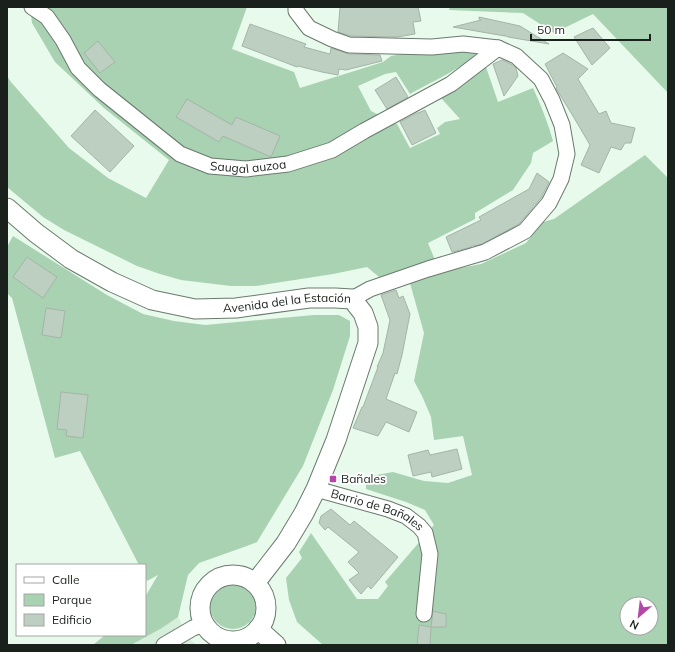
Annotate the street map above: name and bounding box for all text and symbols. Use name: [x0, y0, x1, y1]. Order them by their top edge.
scale bar: [531, 16, 650, 42]
text: 50 m: [537, 22, 565, 37]
street label: Saugal auzoa: [210, 156, 287, 176]
street label: Avenida del la Estación: [223, 290, 351, 315]
place label: Bañales: [341, 471, 386, 486]
marker: Bañales: [328, 474, 338, 484]
street label: Barrio de Bañales: [329, 485, 428, 534]
legend: [16, 564, 146, 636]
text: Calle: [52, 572, 79, 587]
text: Parque: [52, 592, 92, 607]
north arrow: [619, 596, 659, 636]
text: Edificio: [52, 612, 92, 627]
text: N: [627, 617, 641, 633]

